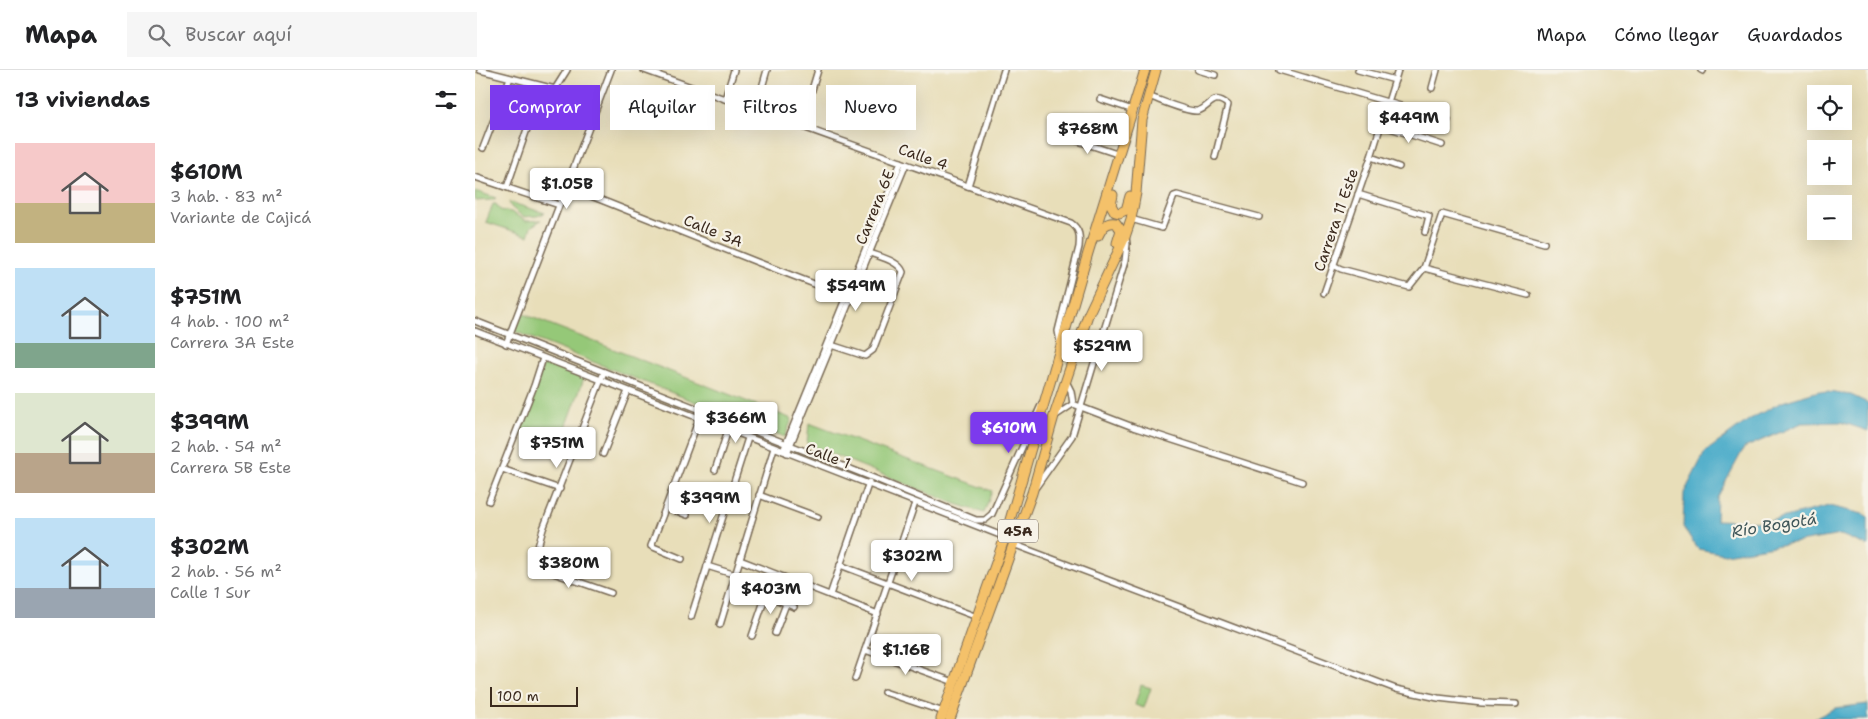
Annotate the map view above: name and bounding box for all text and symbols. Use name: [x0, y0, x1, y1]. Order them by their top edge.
search box: [127, 12, 477, 57]
text: Mapa: [25, 19, 97, 51]
icon: search: [145, 21, 173, 49]
text: Buscar aquí: [185, 22, 292, 47]
text: Mapa: [1536, 23, 1586, 47]
text: Cómo llegar: [1614, 23, 1719, 47]
text: Guardados: [1747, 23, 1843, 47]
chip: Comprar: [490, 85, 600, 130]
chip: Alquilar: [610, 85, 715, 130]
chip: Filtros: [725, 85, 816, 130]
chip: Nuevo: [826, 85, 916, 130]
map controls: [1807, 85, 1852, 240]
button: locate: [1807, 85, 1852, 130]
text: 13 viviendas: [15, 86, 150, 114]
icon: filters: [432, 86, 460, 114]
pin: $449M: [1374, 102, 1444, 144]
text: $449M: [1379, 107, 1439, 128]
pin: $768M: [1053, 112, 1123, 155]
text: $768M: [1058, 118, 1118, 139]
street label: Calle 4: [895, 139, 951, 175]
button: +: [1807, 140, 1852, 185]
text: $610M: [170, 158, 243, 186]
icon: home: [55, 163, 115, 223]
street label: Carrera 6E: [851, 166, 899, 248]
street label: Carrera 11 Este: [1309, 166, 1363, 274]
pin: $1.05B: [526, 168, 608, 210]
text: $1.05B: [541, 173, 593, 194]
text: 3 hab. · 83 m²: [170, 186, 283, 207]
button: −: [1807, 195, 1852, 240]
text: Variante de Cajicá: [170, 207, 311, 228]
street label: Calle 3A: [681, 210, 746, 252]
pin: $549M: [821, 270, 891, 312]
text: $549M: [826, 275, 886, 296]
text: $751M: [170, 283, 242, 311]
icon: home: [55, 288, 115, 348]
text: 4 hab. · 100 m²: [170, 311, 290, 332]
pin: $529M: [1067, 330, 1137, 372]
text: Carrera 3A Este: [170, 332, 295, 353]
text: $529M: [1073, 335, 1131, 356]
pin: $366M: [701, 402, 771, 444]
text: $366M: [706, 407, 766, 428]
text: $399M: [170, 408, 249, 436]
pin: $610M: [974, 412, 1044, 454]
icon: home: [55, 413, 115, 473]
text: $610M: [981, 417, 1037, 438]
pin: $751M: [522, 426, 592, 469]
text: $751M: [530, 432, 584, 453]
text: 2 hab. · 54 m²: [170, 436, 282, 457]
street label: Calle 1: [802, 438, 854, 474]
text: Carrera 5B Este: [170, 457, 291, 478]
pin: $399M: [675, 482, 745, 524]
text: $399M: [680, 487, 740, 508]
water label: Río Bogotá: [1730, 508, 1818, 542]
road number: 45A: [998, 520, 1038, 542]
text: $302M: [170, 533, 249, 561]
icon: home: [55, 538, 115, 598]
pin: $302M: [877, 540, 947, 582]
text: $302M: [882, 545, 942, 566]
pin: $380M: [534, 546, 604, 589]
text: $380M: [539, 552, 599, 573]
text: 2 hab. · 56 m²: [170, 561, 282, 582]
pin: $403M: [736, 572, 806, 615]
text: $403M: [741, 578, 801, 599]
text: Calle 1 Sur: [170, 582, 251, 603]
pin: $1.16B: [865, 634, 947, 676]
text: $1.16B: [882, 639, 930, 660]
scale bar: [490, 684, 577, 707]
text: 100 m: [497, 687, 539, 705]

